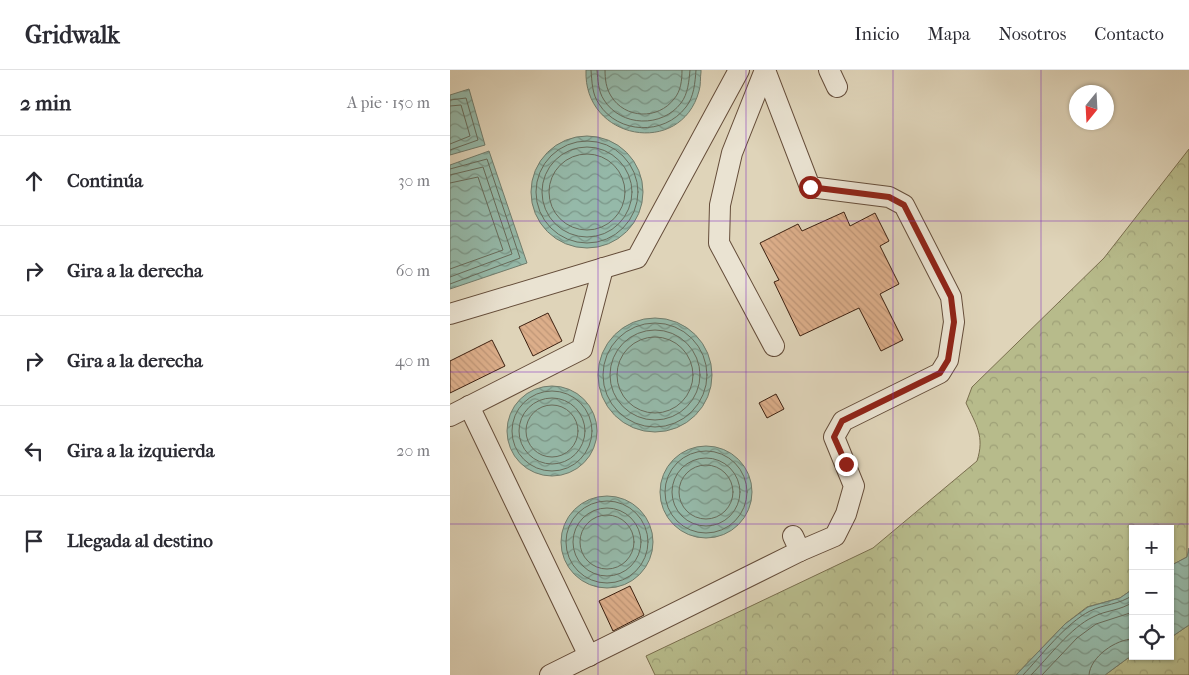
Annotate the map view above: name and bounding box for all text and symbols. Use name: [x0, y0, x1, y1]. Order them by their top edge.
text: Gridwalk: [25, 21, 120, 49]
text: Inicio: [855, 24, 900, 45]
text: Mapa: [928, 24, 970, 45]
text: Nosotros: [998, 24, 1066, 45]
text: Contacto: [1094, 24, 1164, 45]
north arrow: [1069, 85, 1114, 130]
text: 2 min: [20, 91, 71, 115]
text: A pie · 150 m: [347, 93, 430, 112]
icon: ahead: [20, 167, 48, 195]
text: Continúa: [67, 170, 143, 192]
text: 30 m: [398, 171, 430, 190]
route start: [799, 176, 822, 199]
icon: right: [20, 257, 48, 285]
text: Gira a la derecha: [67, 260, 203, 282]
text: 60 m: [396, 261, 430, 280]
icon: right: [20, 347, 48, 375]
text: Gira a la derecha: [67, 350, 203, 372]
text: 40 m: [395, 351, 430, 370]
icon: left: [20, 437, 48, 465]
text: Gira a la izquierda: [67, 440, 214, 462]
text: 20 m: [396, 441, 430, 460]
route end: [835, 453, 858, 476]
map controls: [1129, 525, 1174, 660]
button: +: [1129, 525, 1174, 570]
icon: arrive: [20, 527, 48, 555]
text: Llegada al destino: [67, 530, 213, 552]
button: −: [1129, 570, 1174, 615]
button: locate: [1129, 615, 1174, 660]

